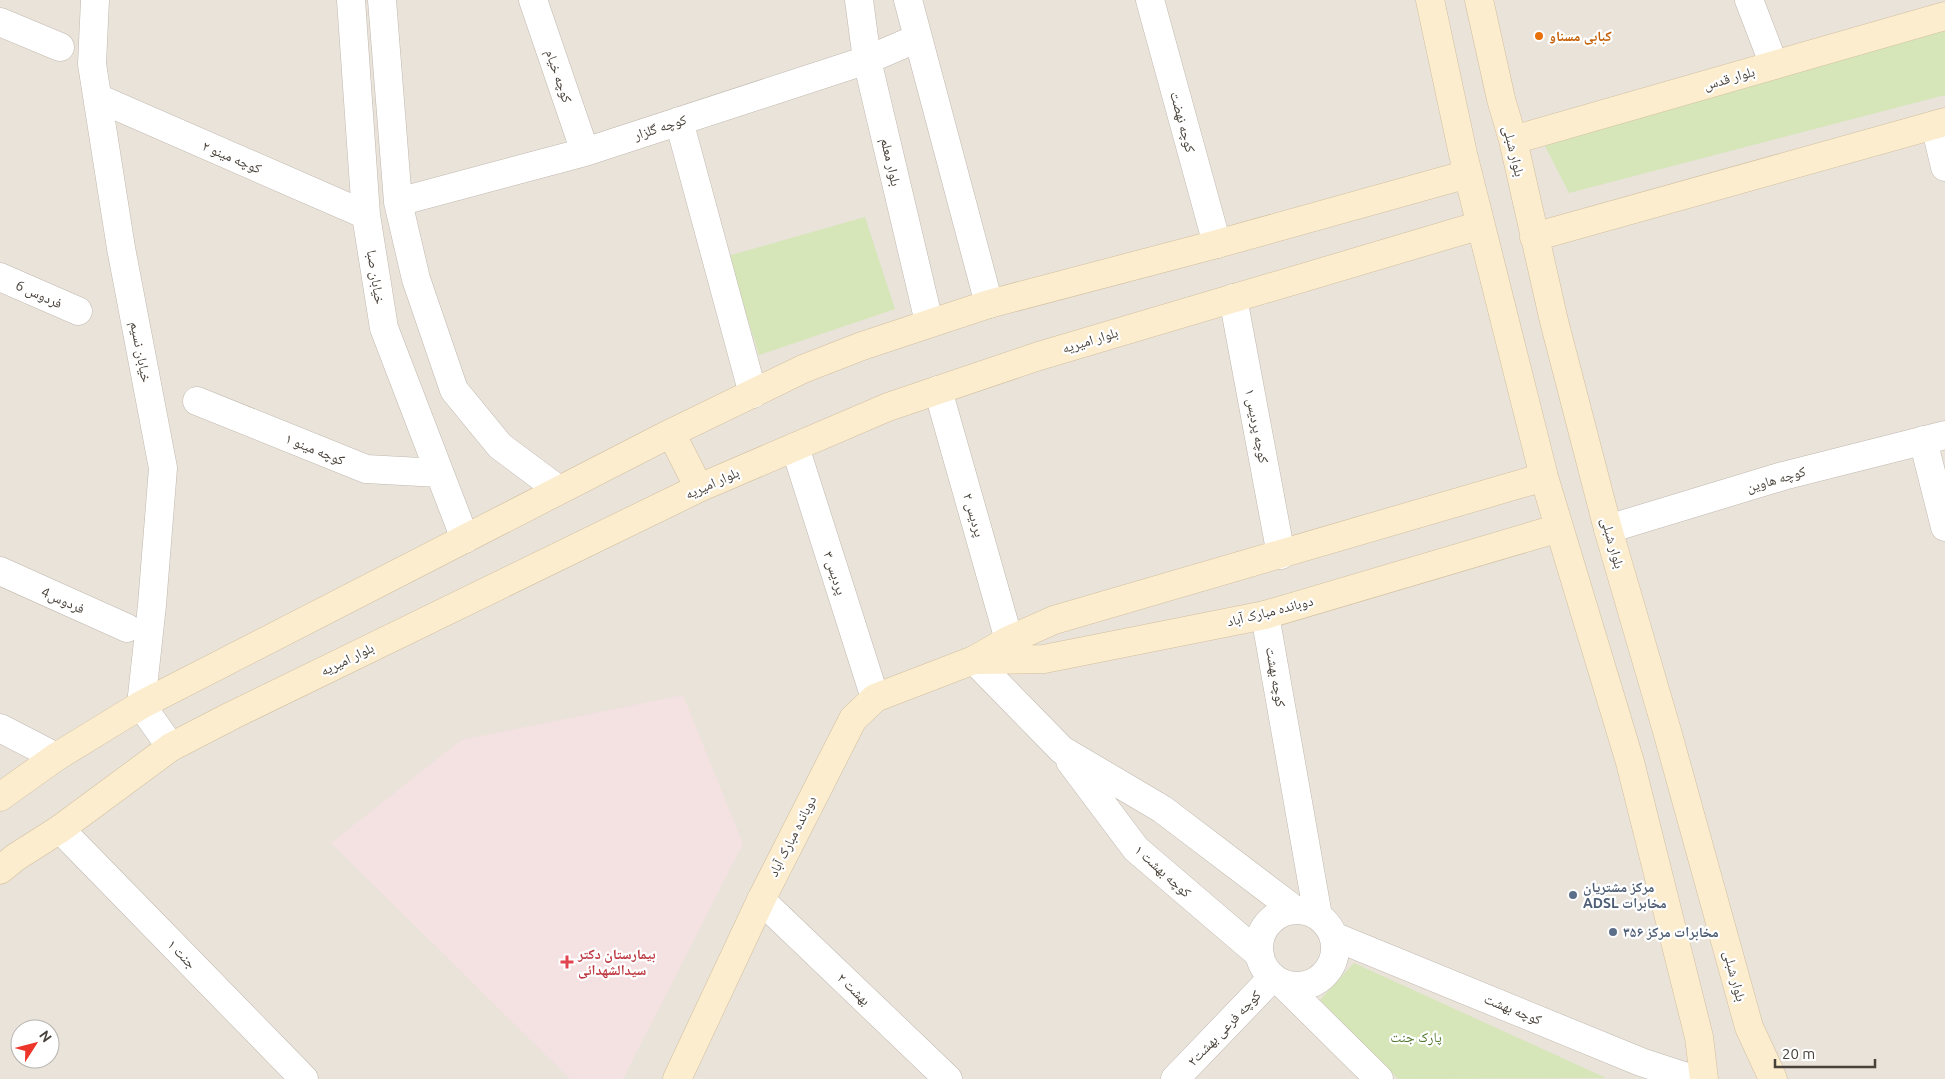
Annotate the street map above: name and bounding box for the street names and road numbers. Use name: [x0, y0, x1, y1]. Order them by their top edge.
street label: کوچه خیام: [541, 47, 576, 105]
street label: بلوار قدس: [1702, 63, 1757, 94]
street label: کوچه نهضت: [1166, 90, 1199, 155]
street label: کوچه گلزار: [631, 111, 689, 144]
street label: بلوار شبلی: [1499, 124, 1528, 179]
street label: بلوار معلم: [876, 136, 904, 188]
street label: کوچه مینو ۲: [200, 137, 264, 178]
street label: خیابان صبا: [363, 249, 388, 306]
street label: فردوس 6: [13, 277, 65, 312]
street label: خیابان نسیم: [125, 320, 155, 384]
street label: بلوار امیریه: [1060, 324, 1120, 357]
street label: کوچه پردیس ۱: [1241, 387, 1272, 465]
street label: کوچه مینو ۱: [283, 430, 347, 469]
street label: کوچه هاوین: [1744, 463, 1808, 496]
street label: بلوار امیریه: [683, 464, 742, 503]
street label: پردیس ۲: [959, 491, 988, 539]
street label: بلوار شبلی: [1597, 516, 1628, 571]
street label: پردیس ۳: [819, 549, 850, 597]
street label: فردوس4: [38, 583, 87, 618]
street label: دوبانده مبارک آباد: [1225, 592, 1315, 630]
street label: بلوار امیریه: [318, 639, 377, 680]
street label: کوچه بهشت: [1262, 646, 1289, 709]
street label: دوبانده مبارک آباد: [765, 793, 820, 879]
street label: کوچه بهشت ۱: [1131, 842, 1195, 901]
street label: جنت ۱: [164, 936, 200, 972]
street label: بلوار شبلی: [1720, 949, 1750, 1004]
street label: بهشت ۲: [834, 970, 874, 1009]
street label: کوچه فرعی بهشت۲: [1184, 987, 1265, 1070]
street label: کوچه بهشت: [1481, 990, 1544, 1029]

